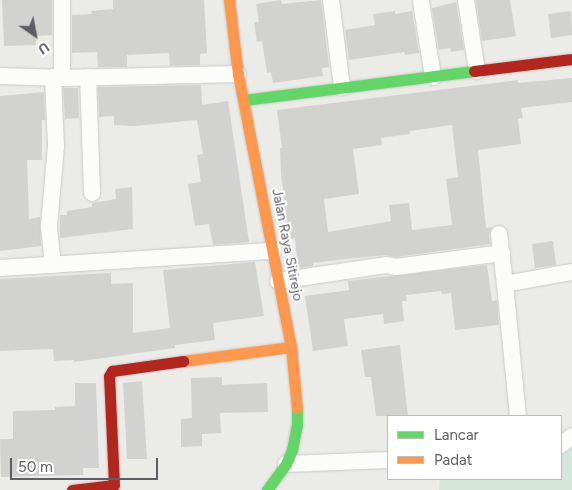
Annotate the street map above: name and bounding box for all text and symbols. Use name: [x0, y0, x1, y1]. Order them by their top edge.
north arrow: [10, 10, 60, 60]
text: U: [35, 38, 52, 58]
street label: Jalan Raya Sitirejo: [268, 187, 306, 303]
legend: [387, 415, 562, 480]
text: Lancar: [434, 426, 479, 444]
scale bar: [12, 448, 160, 480]
text: Padat: [434, 451, 472, 469]
text: 50 m: [18, 458, 53, 476]

